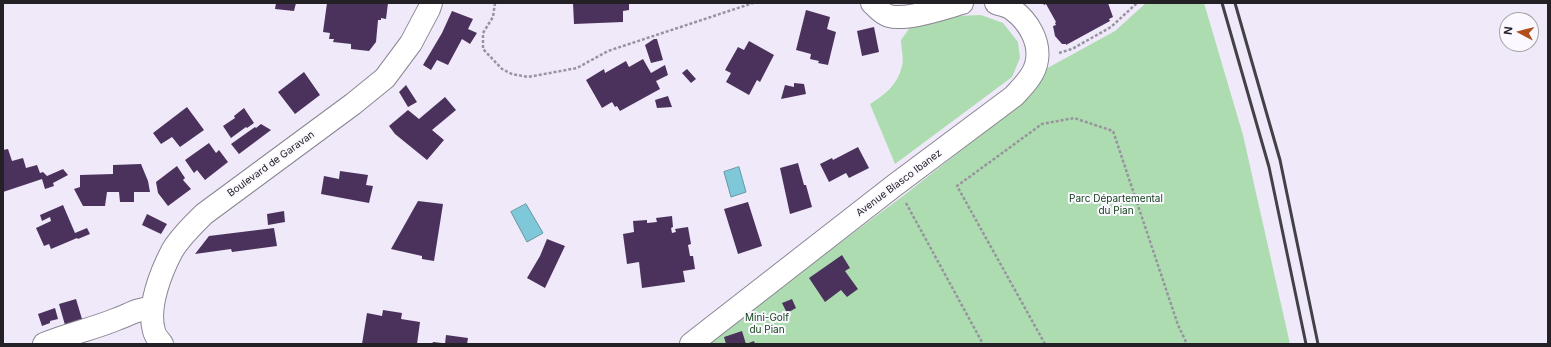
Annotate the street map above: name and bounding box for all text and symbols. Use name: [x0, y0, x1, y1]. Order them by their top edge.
north arrow: [1499, 12, 1539, 52]
text: N: [1501, 26, 1516, 36]
street label: Boulevard de Garavan: [225, 128, 317, 200]
street label: Avenue Blasco Ibanez: [854, 147, 944, 219]
park label: Parc Départemental du Pian: [1069, 193, 1163, 216]
park label: Mini-Golf du Pian: [745, 312, 789, 336]

